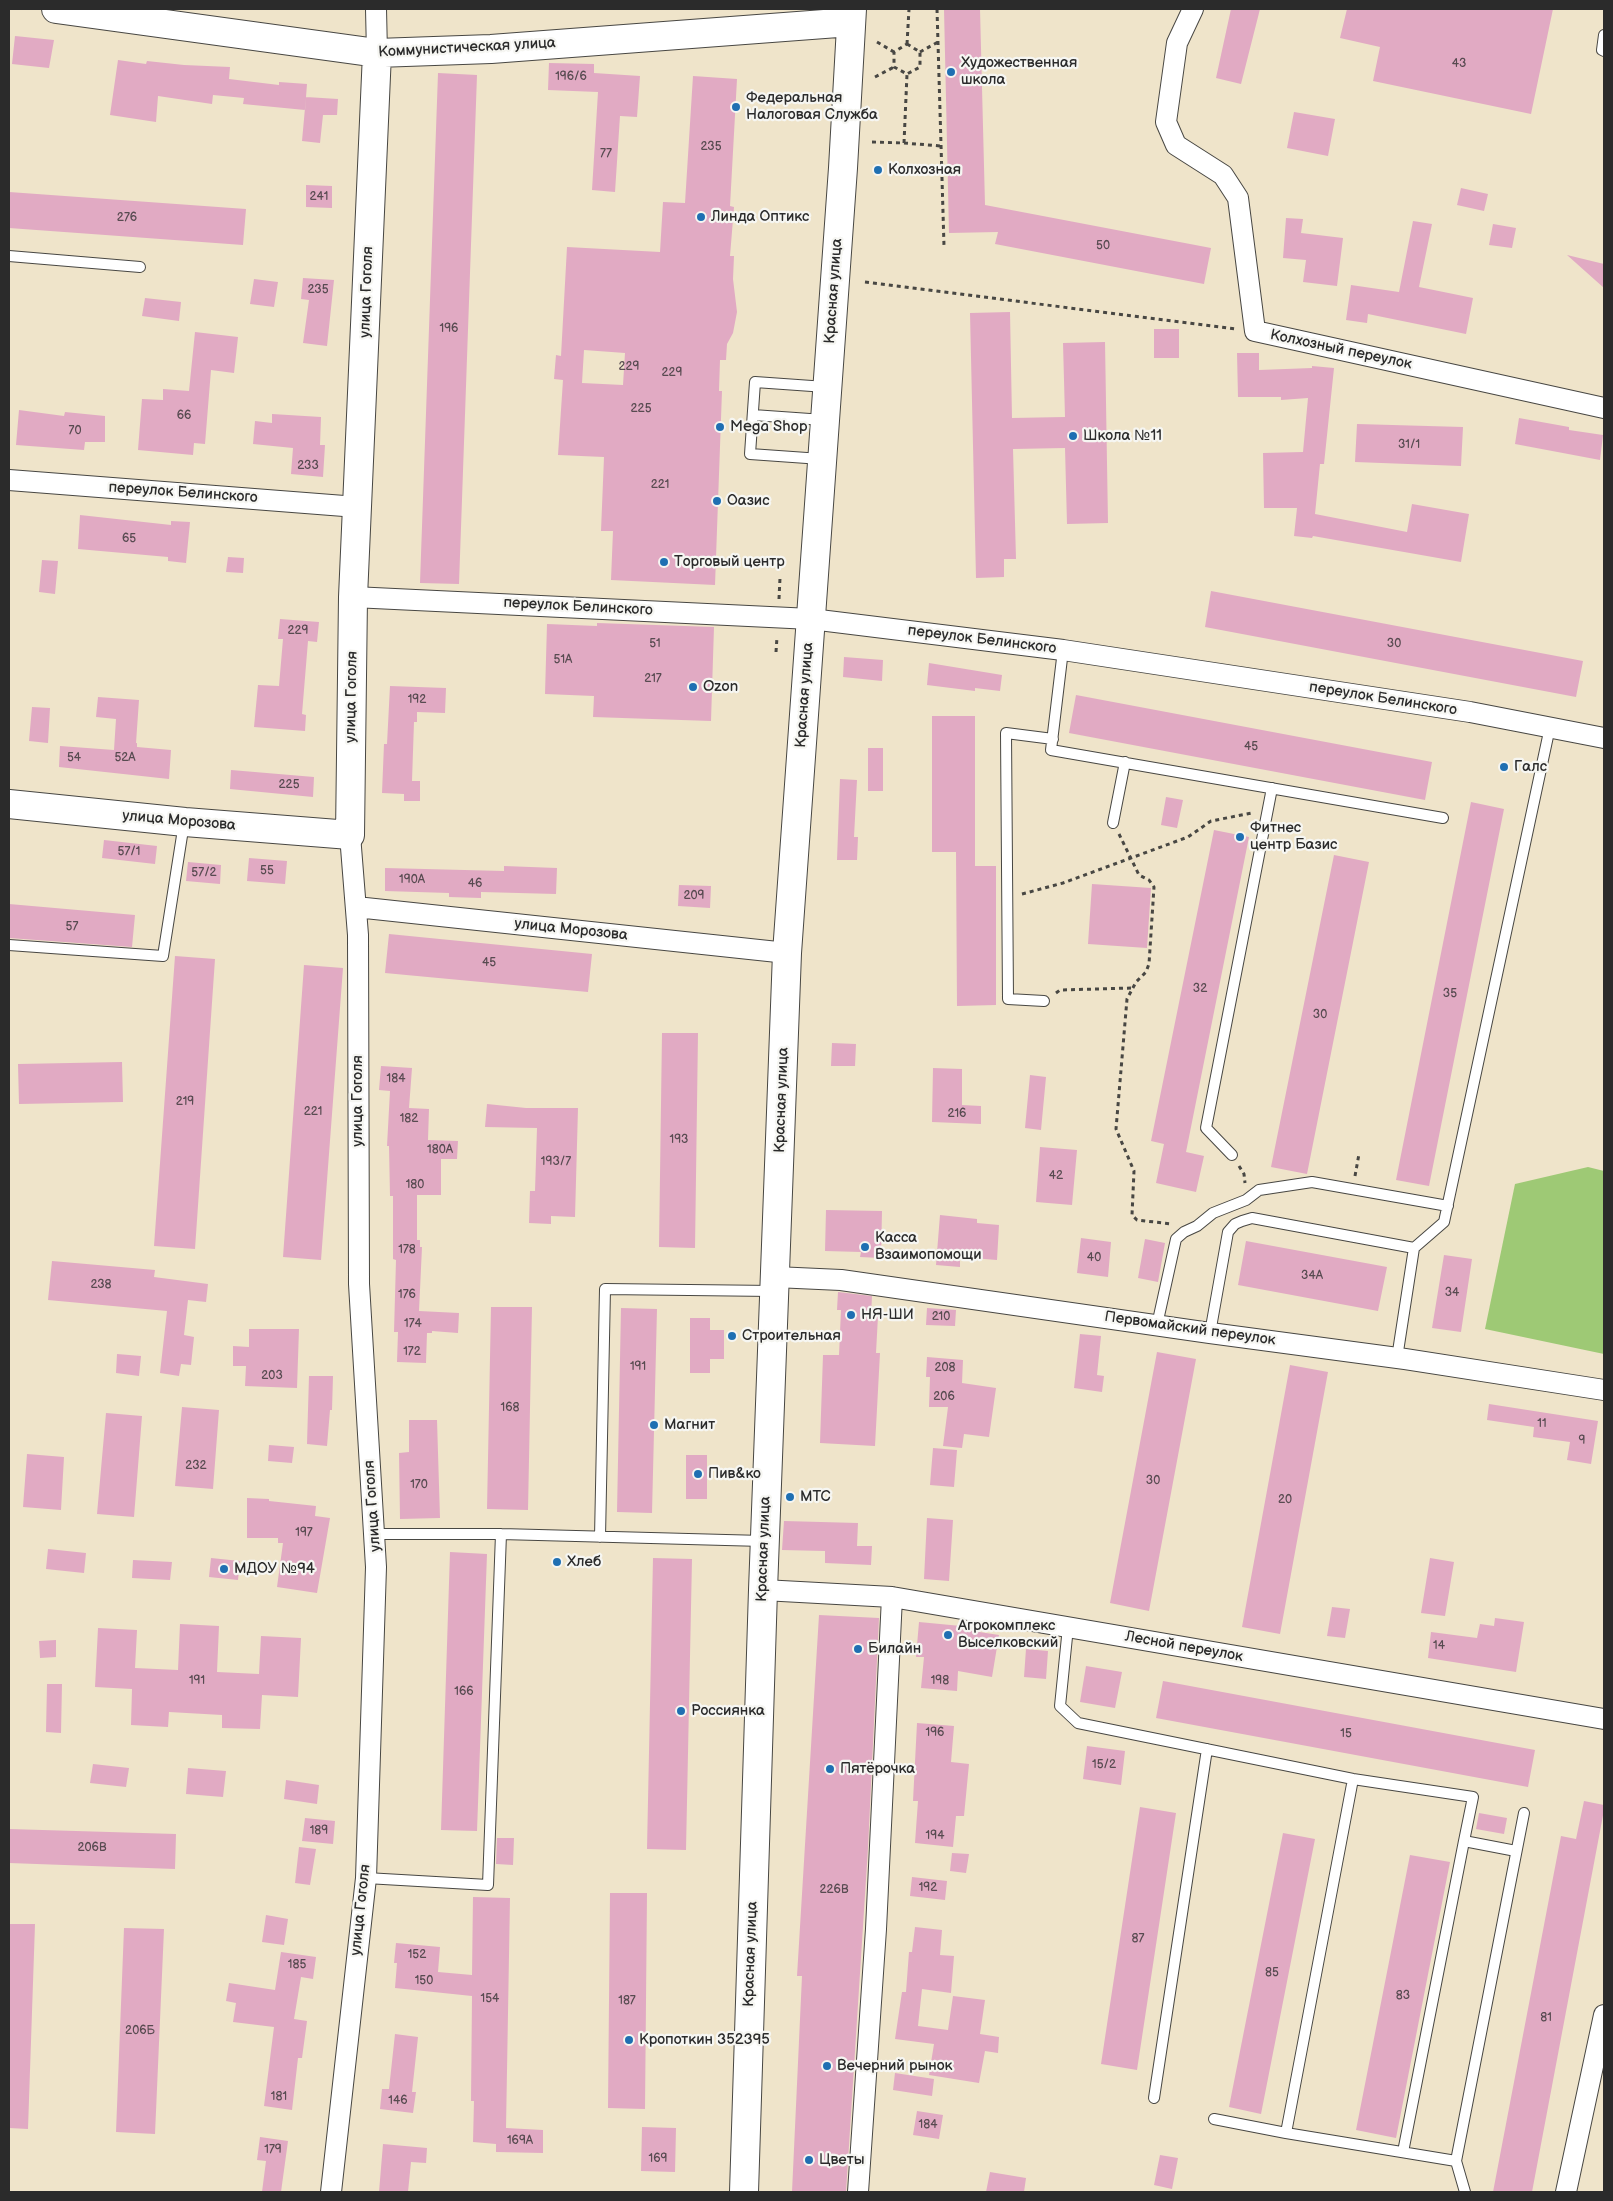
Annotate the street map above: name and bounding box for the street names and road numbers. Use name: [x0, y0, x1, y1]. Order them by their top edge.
street label: Коммунистическая улица: [378, 34, 556, 62]
street label: Красная улица: [821, 238, 847, 344]
street label: улица Гоголя: [356, 246, 378, 338]
street label: Колхозный переулок: [1269, 326, 1413, 374]
street label: переулок Белинского: [108, 479, 258, 507]
street label: переулок Белинского: [503, 594, 653, 620]
street label: переулок Белинского: [907, 622, 1057, 658]
street label: Красная улица: [792, 642, 818, 748]
street label: улица Гоголя: [342, 651, 362, 743]
street label: переулок Белинского: [1308, 678, 1458, 720]
street label: улица Морозова: [122, 807, 236, 835]
street label: улица Морозова: [513, 915, 629, 945]
street label: Красная улица: [771, 1047, 793, 1153]
street label: улица Гоголя: [349, 1055, 367, 1147]
street label: Первомайский переулок: [1103, 1308, 1277, 1350]
street label: улица Гоголя: [361, 1460, 385, 1552]
street label: Красная улица: [753, 1496, 775, 1602]
street label: Лесной переулок: [1124, 1628, 1244, 1666]
street label: улица Гоголя: [347, 1863, 375, 1957]
street label: Красная улица: [740, 1901, 762, 2007]

